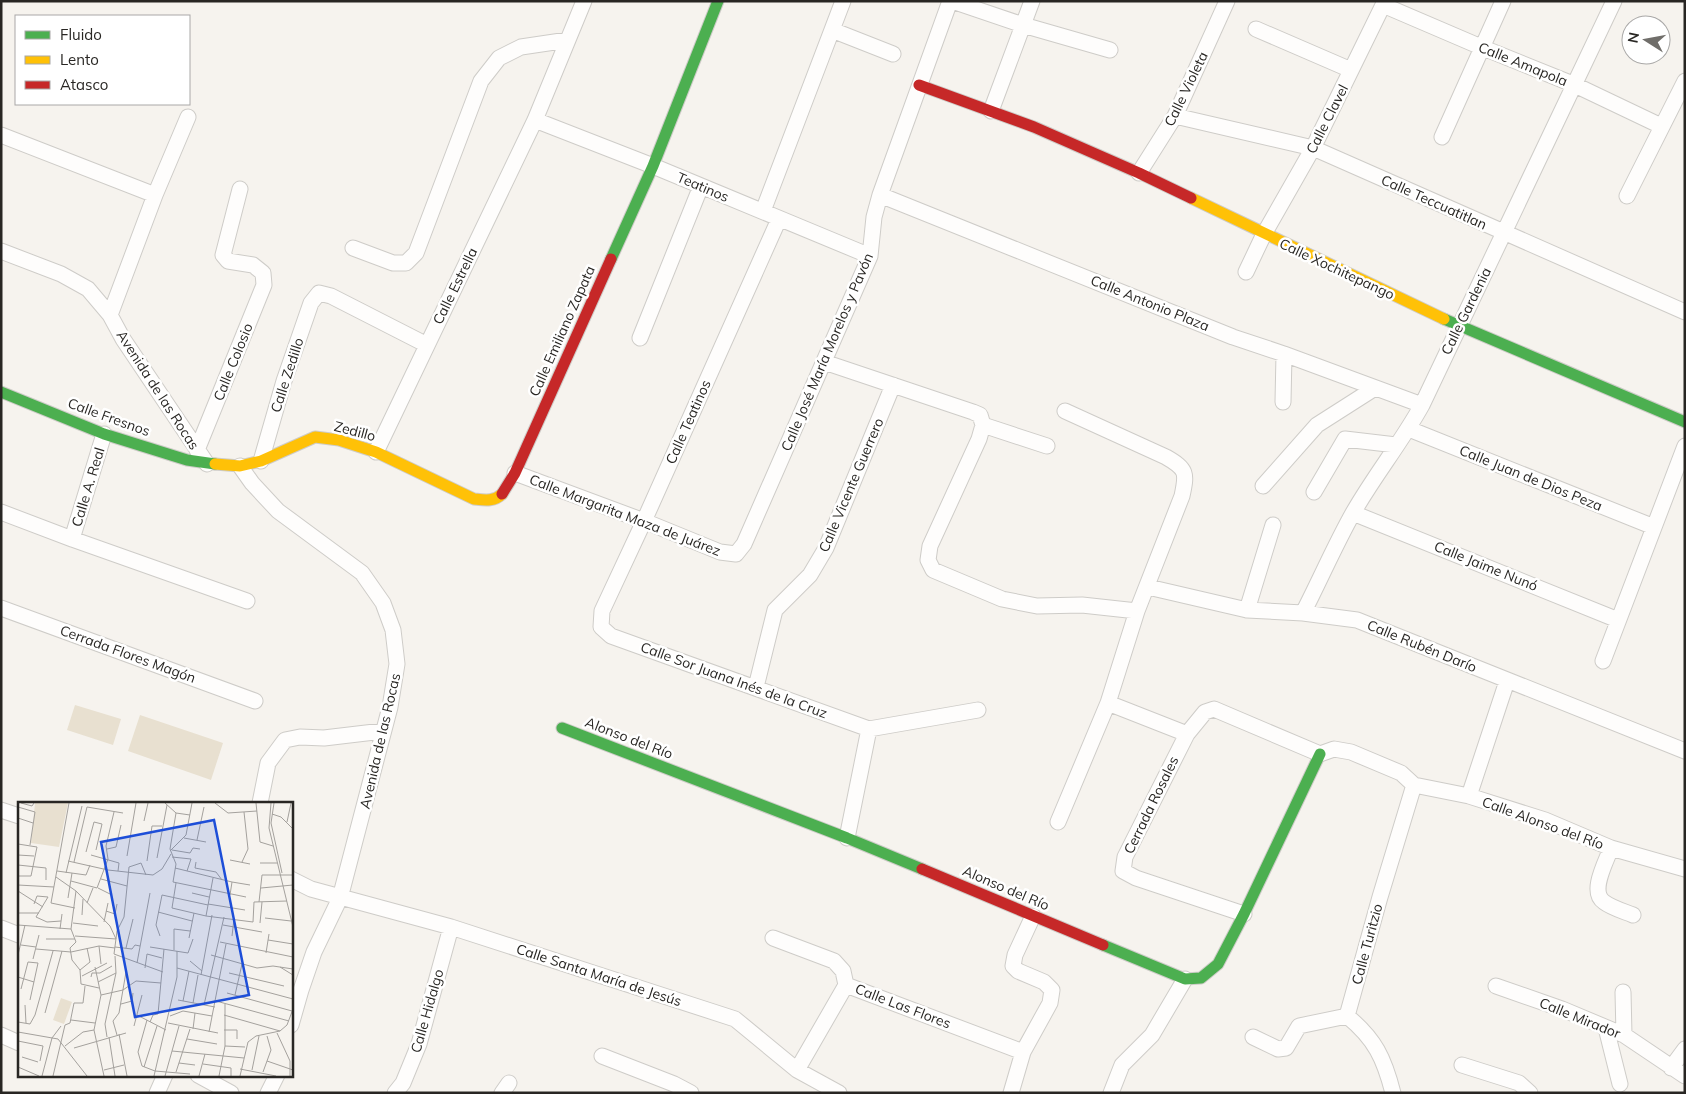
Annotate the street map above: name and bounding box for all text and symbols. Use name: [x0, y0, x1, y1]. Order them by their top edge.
legend: [15, 15, 190, 105]
north arrow: [1621, 15, 1671, 65]
text: Fluido: [60, 25, 102, 44]
text: N: [1623, 31, 1643, 44]
street label: Calle Amapola: [1476, 38, 1570, 90]
street label: Calle Violeta: [1160, 49, 1212, 129]
text: Lento: [60, 50, 99, 69]
text: Atasco: [60, 75, 108, 94]
street label: Calle Clavel: [1302, 81, 1352, 157]
street label: Teatinos: [674, 168, 732, 206]
street label: Calle Teccuatitlan: [1378, 171, 1490, 233]
street label: Calle Xochitepango: [1277, 234, 1397, 304]
street label: Calle Estrella: [429, 245, 481, 327]
street label: Calle José María Morelos y Pavón: [777, 250, 877, 454]
street label: Calle Emiliano Zapata: [525, 263, 599, 399]
street label: Calle Gardenia: [1437, 264, 1495, 358]
street label: Calle Antonio Plaza: [1088, 271, 1212, 335]
street label: Calle Colosio: [209, 320, 257, 404]
street label: Avenida de las Rocas: [113, 327, 203, 453]
street label: Calle Zedillo: [266, 335, 308, 415]
street label: Calle Teatinos: [661, 377, 715, 467]
street label: Calle Fresnos: [65, 394, 153, 440]
street label: Calle Vicente Guerrero: [815, 415, 887, 555]
street label: Zedillo: [332, 417, 378, 445]
street label: Calle Juan de Dios Peza: [1457, 441, 1605, 515]
street label: Calle A. Real: [67, 445, 109, 529]
street label: Calle Margarita Maza de Juárez: [527, 470, 723, 560]
street label: Calle Jaime Nunó: [1431, 537, 1541, 595]
street label: Calle Rubén Darío: [1365, 616, 1479, 676]
street label: Cerrada Flores Magón: [58, 621, 198, 687]
street label: Calle Sor Juana Inés de la Cruz: [638, 638, 830, 722]
street label: Avenida de las Rocas: [356, 671, 404, 811]
street label: Alonso del Río: [583, 713, 675, 763]
street label: Cerrada Rosales: [1120, 753, 1182, 857]
street label: Calle Alonso del Río: [1480, 793, 1606, 853]
inset map: [18, 802, 292, 1076]
street label: Alonso del Río: [960, 862, 1052, 914]
street label: Calle Turitzio: [1348, 902, 1386, 986]
street label: Calle Santa María de Jesús: [514, 940, 684, 1010]
street label: Calle Hidalgo: [406, 967, 448, 1055]
street label: Calle Las Flores: [853, 979, 953, 1033]
street label: Calle Mirador: [1537, 994, 1624, 1043]

